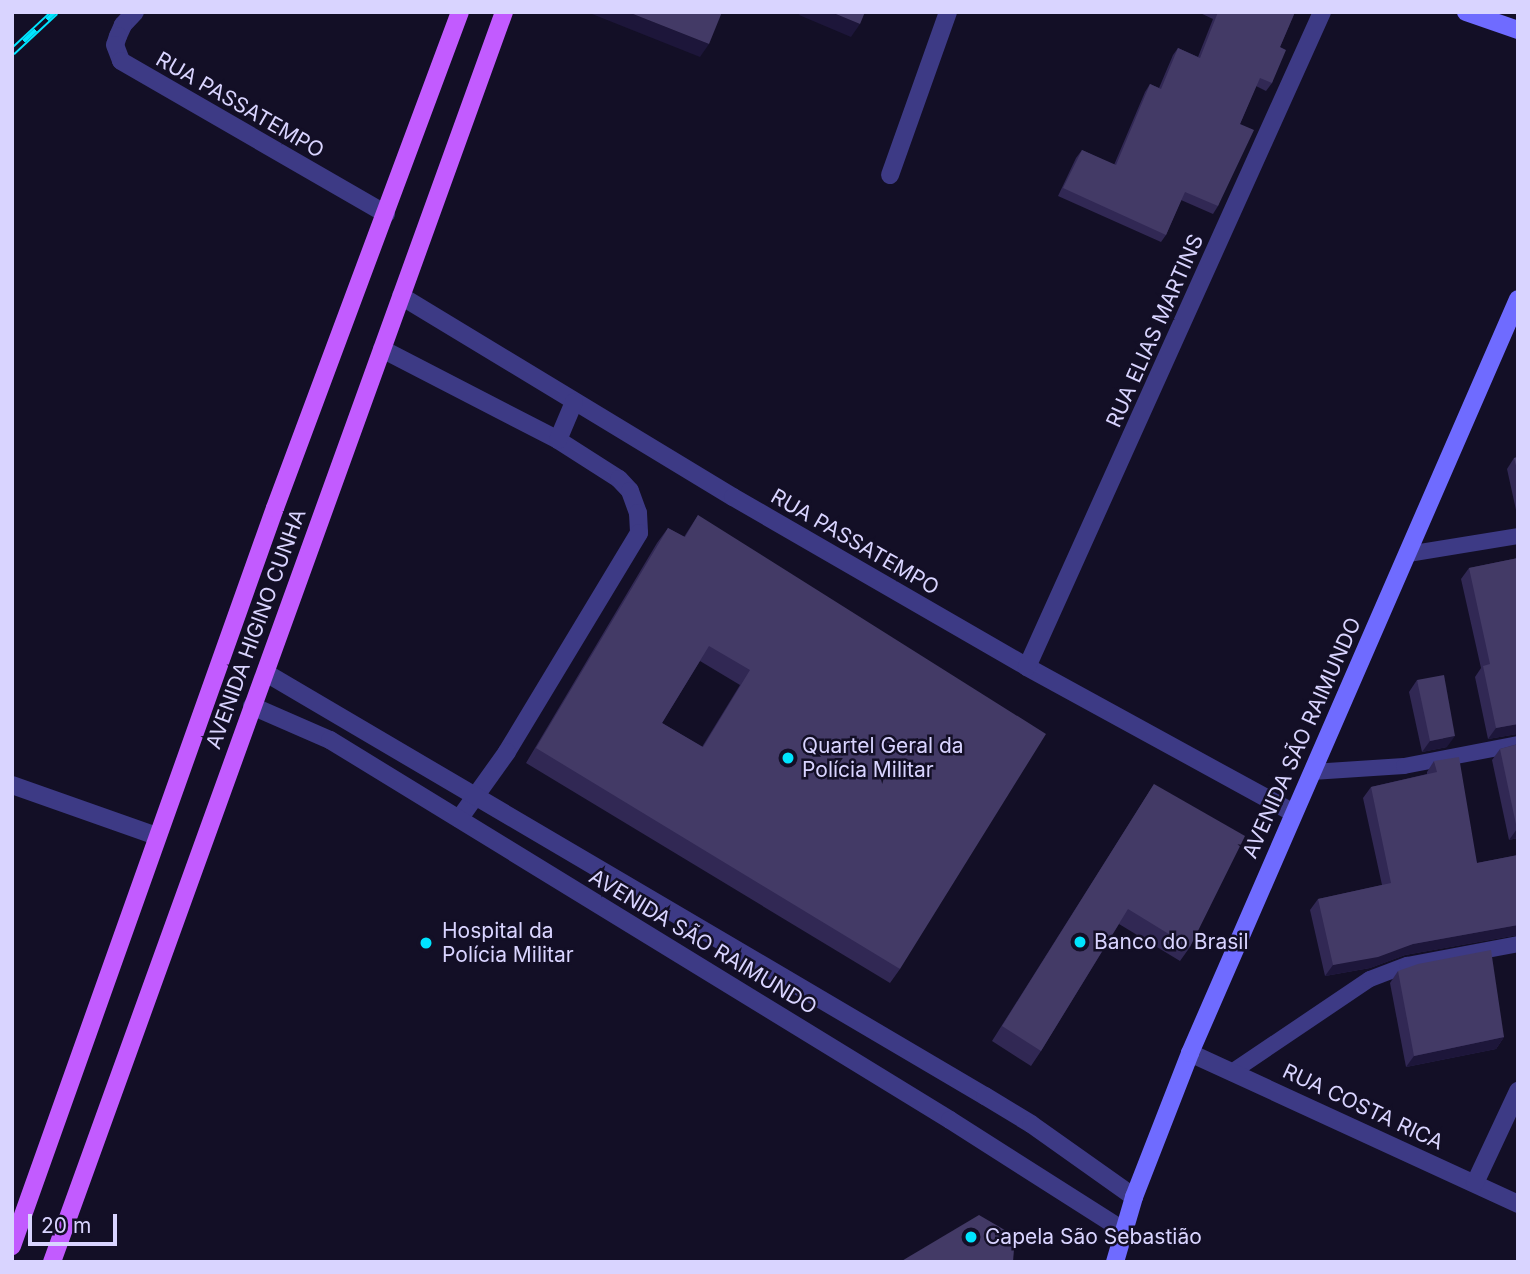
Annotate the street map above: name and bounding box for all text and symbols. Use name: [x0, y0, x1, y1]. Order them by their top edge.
street label: RUA PASSATEMPO: [152, 47, 328, 163]
street label: RUA ELIAS MARTINS: [1101, 231, 1209, 431]
street label: RUA PASSATEMPO: [767, 484, 943, 600]
street label: AVENIDA HIGINO CUNHA: [201, 505, 311, 753]
street label: AVENIDA SÃO RAIMUNDO: [1237, 614, 1367, 862]
place label: Quartel Geral da Polícia Militar: [802, 733, 964, 783]
marker: Quartel Geral da Polícia Militar: [780, 750, 796, 766]
street label: AVENIDA SÃO RAIMUNDO: [585, 864, 821, 1020]
place label: Hospital da Polícia Militar: [442, 918, 574, 968]
place label: Banco do Brasil: [1094, 929, 1248, 955]
marker: Hospital da Polícia Militar: [416, 933, 436, 953]
marker: Banco do Brasil: [1072, 934, 1088, 950]
street label: RUA COSTA RICA: [1278, 1059, 1448, 1155]
scale bar: [32, 1200, 121, 1244]
text: 20 m: [41, 1213, 91, 1238]
place label: Capela São Sebastião: [985, 1224, 1202, 1250]
marker: Capela São Sebastião: [963, 1229, 979, 1245]

